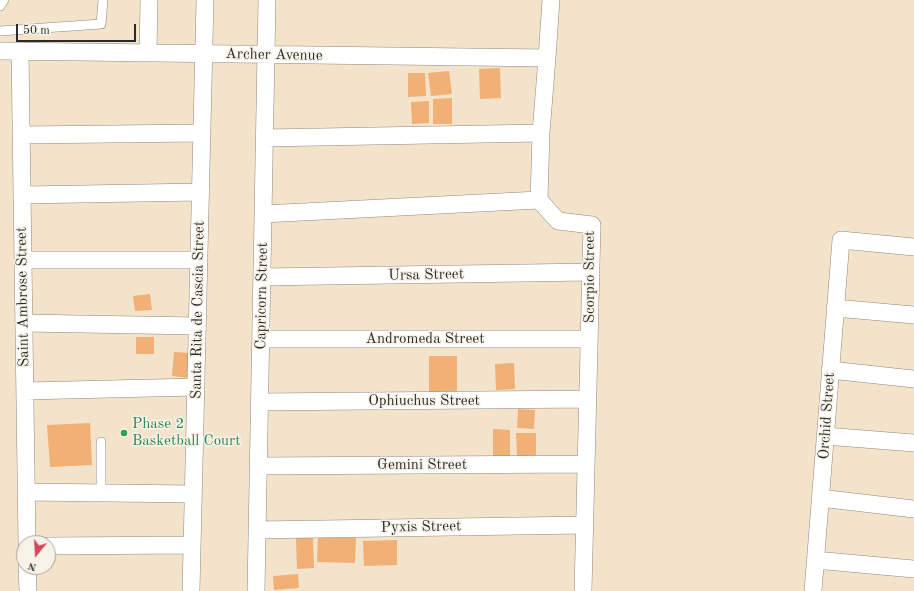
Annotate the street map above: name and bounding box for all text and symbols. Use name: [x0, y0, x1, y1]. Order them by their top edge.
scale bar: [18, 16, 138, 42]
text: 50 m: [23, 25, 50, 37]
street label: Archer Avenue: [225, 45, 323, 65]
street label: Santa Rita de Cascia Street: [187, 221, 209, 399]
street label: Saint Ambrose Street: [13, 227, 33, 367]
street label: Scorpio Street: [581, 231, 599, 323]
street label: Capricorn Street: [252, 242, 272, 350]
street label: Ursa Street: [388, 265, 464, 285]
street label: Andromeda Street: [366, 330, 484, 348]
street label: Orchid Street: [815, 372, 839, 460]
street label: Ophiuchus Street: [368, 392, 480, 410]
place label: Phase 2 Basketball Court: [132, 415, 241, 450]
marker: Phase 2 Basketball Court: [119, 428, 129, 438]
street label: Gemini Street: [377, 456, 467, 474]
street label: Pyxis Street: [381, 517, 461, 537]
north arrow: [16, 535, 56, 575]
text: N: [27, 559, 38, 572]

